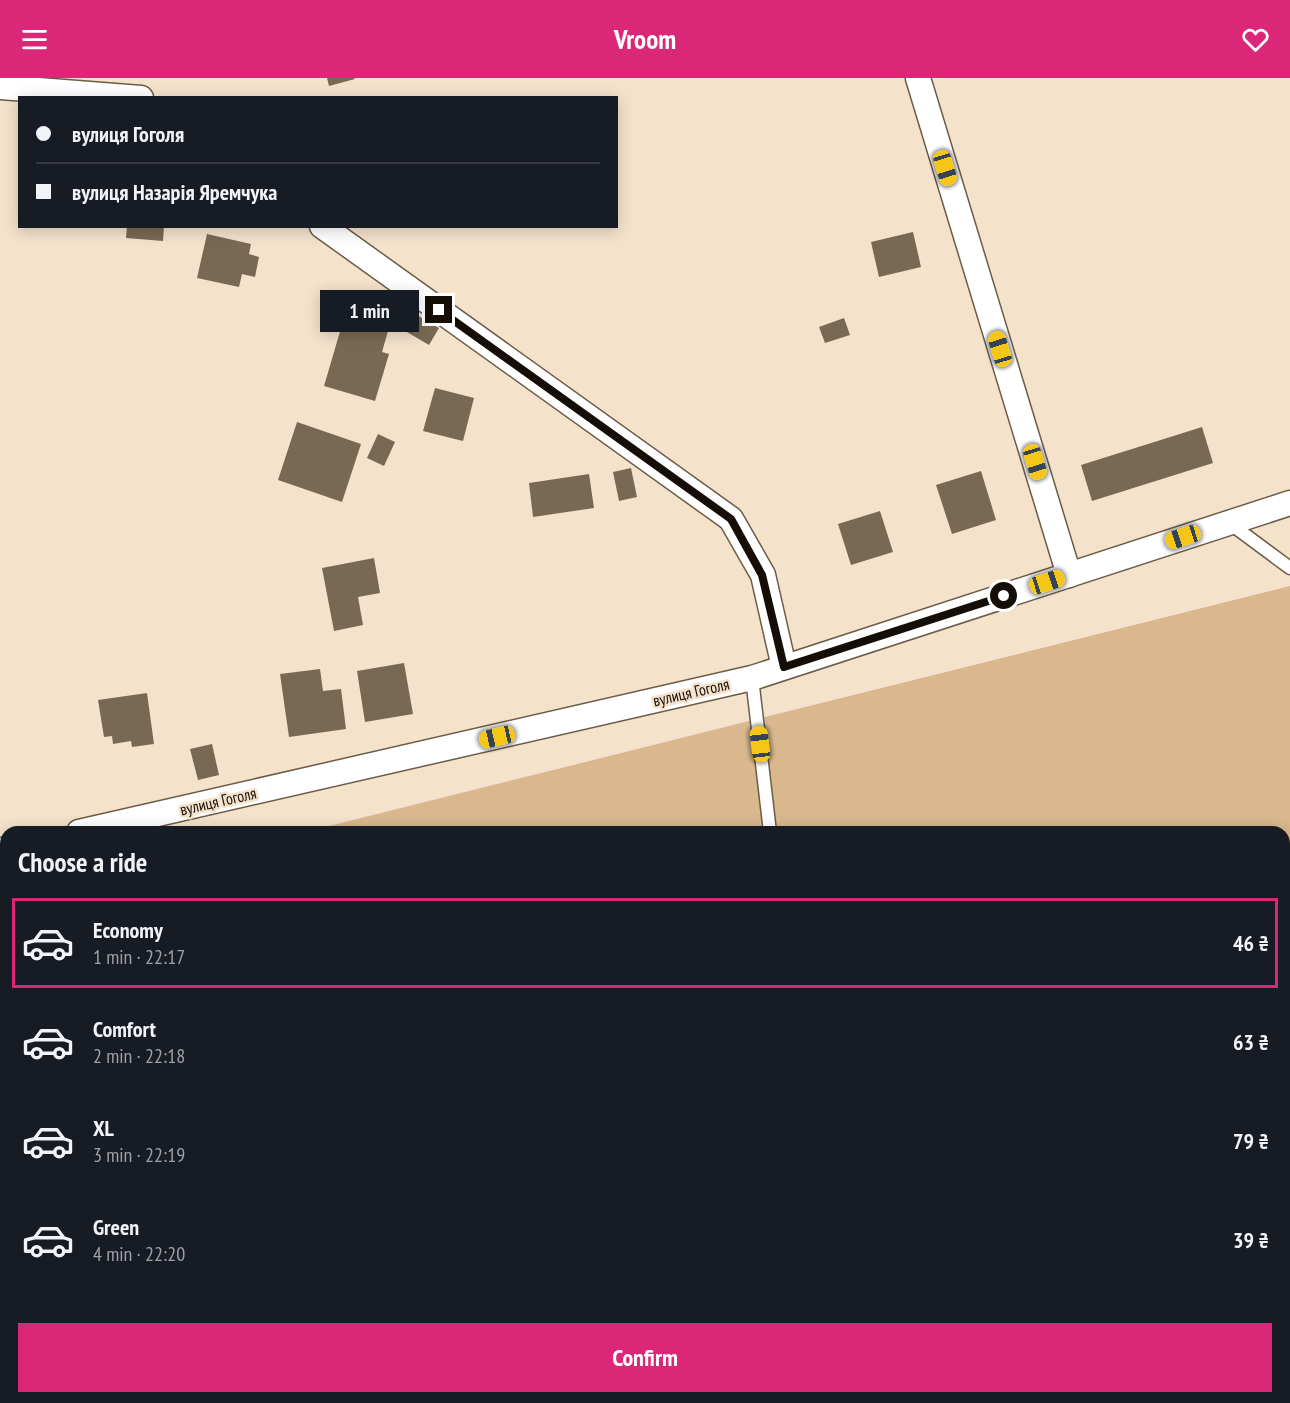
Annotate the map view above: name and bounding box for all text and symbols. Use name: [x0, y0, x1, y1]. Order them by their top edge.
text: Vroom: [614, 22, 676, 56]
icon: menu: [18, 23, 51, 56]
icon: heart: [1239, 23, 1272, 56]
text: вулиця Гоголя: [72, 120, 184, 148]
car: [931, 148, 959, 188]
text: вулиця Назарія Яремчука: [72, 178, 277, 206]
callout: 1 min: [319, 289, 418, 331]
route end: [425, 296, 452, 323]
text: 1 min: [349, 298, 390, 324]
car: [986, 329, 1014, 369]
car: [1021, 442, 1049, 482]
car: [1163, 523, 1203, 551]
car: [1027, 568, 1067, 596]
route start: [990, 582, 1017, 609]
street label: вулиця Гоголя: [651, 674, 731, 710]
car: [477, 724, 517, 750]
car: [749, 725, 771, 763]
street label: вулиця Гоголя: [178, 783, 258, 819]
text: Choose a ride: [18, 845, 147, 879]
icon: car: [21, 916, 75, 970]
text: Economy: [93, 916, 163, 944]
text: 46 ₴: [1233, 929, 1269, 957]
text: 1 min · 22:17: [93, 944, 185, 970]
icon: car: [21, 1015, 75, 1069]
text: Comfort: [93, 1015, 156, 1043]
text: 63 ₴: [1233, 1028, 1269, 1056]
text: 2 min · 22:18: [93, 1043, 185, 1069]
icon: car: [21, 1114, 75, 1168]
text: XL: [93, 1114, 114, 1142]
text: 79 ₴: [1233, 1127, 1269, 1155]
text: 3 min · 22:19: [93, 1142, 185, 1168]
icon: car: [21, 1213, 75, 1267]
text: Green: [93, 1213, 139, 1241]
text: 39 ₴: [1233, 1226, 1269, 1254]
text: 4 min · 22:20: [93, 1241, 185, 1267]
button: Confirm: [18, 1323, 1272, 1392]

